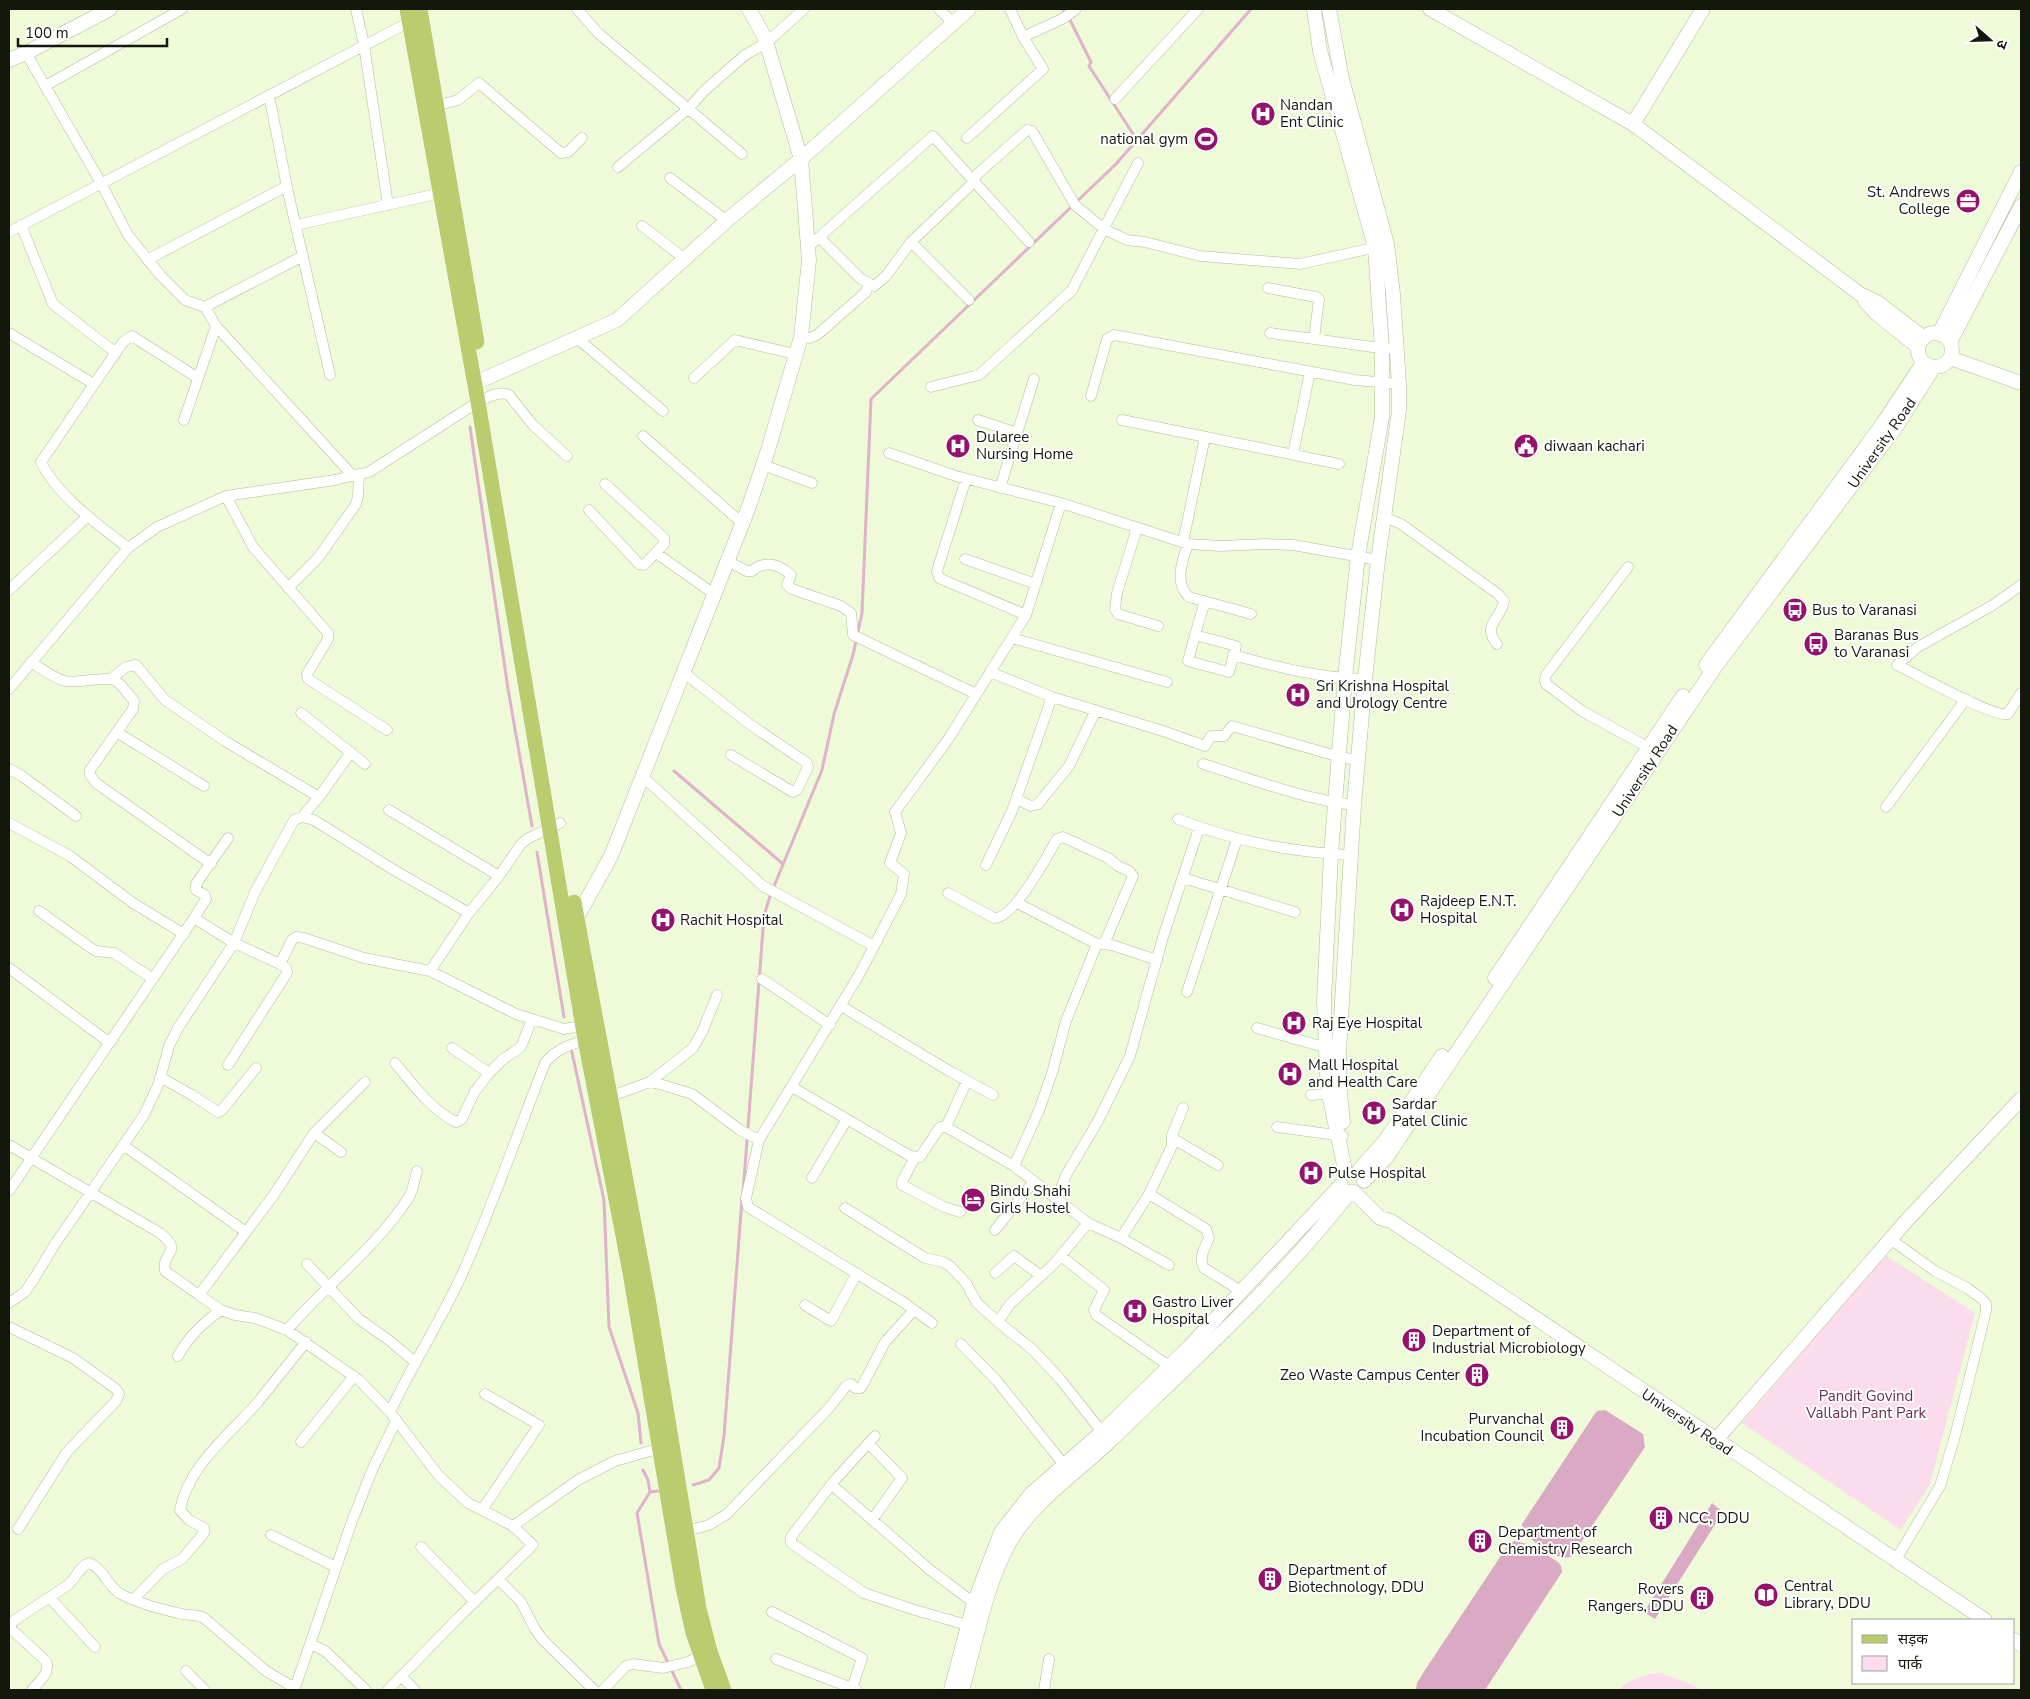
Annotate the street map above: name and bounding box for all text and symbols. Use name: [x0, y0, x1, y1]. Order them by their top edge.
scale bar: [18, 15, 166, 47]
north arrow: [1965, 15, 2015, 65]
text: 100 m: [25, 23, 69, 43]
text: उ: [1991, 37, 2012, 52]
place label: Nandan Ent Clinic: [1280, 95, 1343, 132]
hospital icon: Nandan Ent Clinic: [1250, 101, 1276, 127]
sports icon: national gym: [1193, 126, 1219, 152]
place label: national gym: [1100, 129, 1188, 149]
place label: St. Andrews College: [1867, 182, 1950, 219]
office icon: St. Andrews College: [1955, 188, 1981, 214]
street label: University Road: [1843, 394, 1921, 492]
place label: Dularee Nursing Home: [976, 427, 1073, 464]
hospital icon: Dularee Nursing Home: [945, 433, 971, 459]
public building icon: diwaan kachari: [1513, 433, 1539, 459]
place label: diwaan kachari: [1544, 436, 1645, 456]
bus stop icon: Bus to Varanasi: [1782, 597, 1808, 623]
place label: Bus to Varanasi: [1812, 600, 1917, 620]
place label: Baranas Bus to Varanasi: [1834, 625, 1919, 662]
bus stop icon: Baranas Bus to Varanasi: [1803, 631, 1829, 657]
place label: Sri Krishna Hospital and Urology Centre: [1316, 676, 1450, 713]
hospital icon: Sri Krishna Hospital and Urology Centre: [1285, 682, 1311, 708]
street label: University Road: [1608, 721, 1682, 821]
place label: Rajdeep E.N.T. Hospital: [1420, 891, 1516, 928]
hospital icon: Rajdeep E.N.T. Hospital: [1389, 897, 1415, 923]
hospital icon: Rachit Hospital: [650, 907, 676, 933]
place label: Rachit Hospital: [680, 910, 783, 930]
hospital icon: Raj Eye Hospital: [1281, 1010, 1307, 1036]
place label: Raj Eye Hospital: [1312, 1013, 1423, 1033]
place label: Mall Hospital and Health Care: [1308, 1055, 1417, 1092]
hospital icon: Mall Hospital and Health Care: [1277, 1061, 1303, 1087]
place label: Sardar Patel Clinic: [1392, 1094, 1468, 1131]
hospital icon: Sardar Patel Clinic: [1361, 1100, 1387, 1126]
hospital icon: Pulse Hospital: [1298, 1160, 1324, 1186]
place label: Pulse Hospital: [1328, 1163, 1427, 1183]
place label: Bindu Shahi Girls Hostel: [990, 1181, 1071, 1218]
hotel icon: Bindu Shahi Girls Hostel: [960, 1187, 986, 1213]
place label: Gastro Liver Hospital: [1152, 1292, 1234, 1329]
hospital icon: Gastro Liver Hospital: [1122, 1298, 1148, 1324]
place label: Department of Industrial Microbiology: [1432, 1321, 1586, 1358]
building icon: Department of Industrial Microbiology: [1401, 1327, 1427, 1353]
building icon: Zeo Waste Campus Center: [1464, 1362, 1490, 1388]
place label: Zeo Waste Campus Center: [1280, 1365, 1461, 1385]
street label: University Road: [1637, 1384, 1737, 1460]
park label: Pandit Govind Vallabh Pant Park: [1805, 1386, 1927, 1423]
place label: Purvanchal Incubation Council: [1420, 1409, 1545, 1446]
building icon: Purvanchal Incubation Council: [1549, 1415, 1575, 1441]
building icon: NCC, DDU: [1648, 1505, 1674, 1531]
place label: NCC, DDU: [1678, 1508, 1750, 1528]
place label: Department of Chemistry Research: [1498, 1522, 1632, 1559]
building icon: Department of Chemistry Research: [1467, 1528, 1493, 1554]
place label: Department of Biotechnology, DDU: [1288, 1560, 1424, 1597]
building icon: Department of Biotechnology, DDU: [1257, 1566, 1283, 1592]
place label: Central Library, DDU: [1784, 1576, 1871, 1613]
place label: Rovers Rangers, DDU: [1588, 1579, 1684, 1616]
library icon: Central Library, DDU: [1753, 1582, 1779, 1608]
building icon: Rovers Rangers, DDU: [1689, 1585, 1715, 1611]
legend: [1852, 1619, 2015, 1684]
text: सड़क: [1898, 1629, 1928, 1649]
text: पार्क: [1898, 1654, 1922, 1674]

